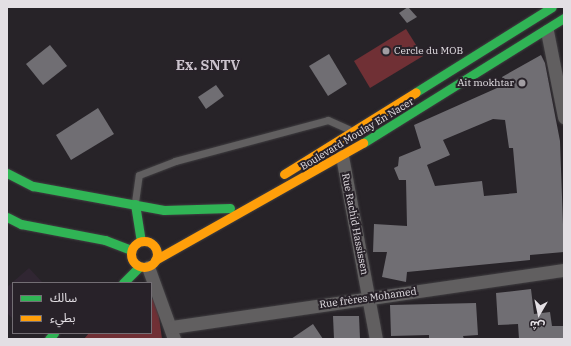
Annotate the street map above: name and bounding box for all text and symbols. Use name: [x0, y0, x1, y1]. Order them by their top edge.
place label: Cercle du MOB: [394, 45, 463, 57]
marker: Cercle du MOB: [381, 46, 391, 56]
district label: Ex. SNTV: [176, 57, 240, 73]
place label: Ait mokhtar: [457, 77, 514, 89]
marker: Ait mokhtar: [517, 78, 527, 88]
street label: Boulevard Moulay En Nacer: [298, 95, 416, 173]
street label: Rue Rachid Hassissen: [339, 172, 371, 276]
legend: [12, 282, 152, 334]
street label: Rue frères Mohamed: [319, 285, 417, 311]
text: سالك: [50, 290, 77, 305]
north arrow: [519, 294, 559, 334]
text: بطيء: [50, 310, 76, 325]
text: ش: [529, 318, 546, 334]

